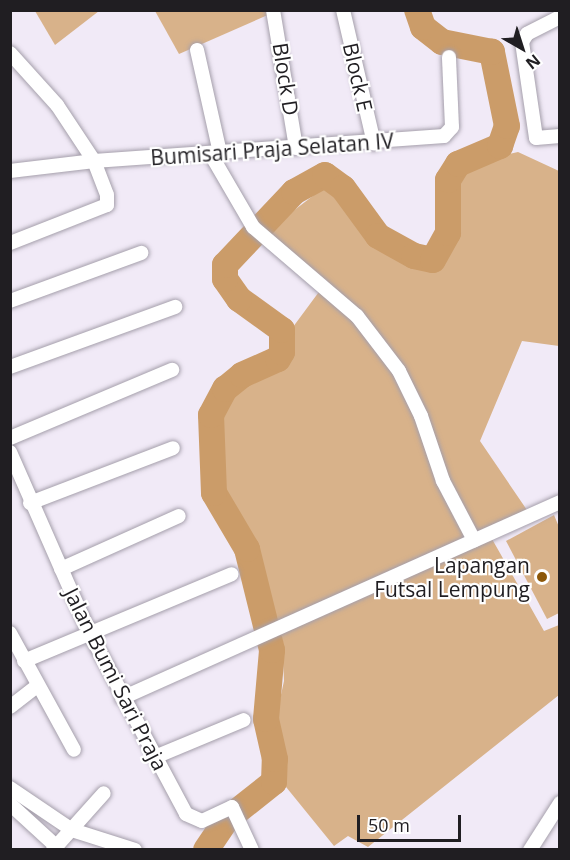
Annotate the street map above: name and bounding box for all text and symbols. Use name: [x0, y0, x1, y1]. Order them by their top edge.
north arrow: [492, 18, 552, 78]
street label: Block E: [338, 40, 378, 114]
street label: Block D: [268, 41, 304, 117]
text: N: [521, 49, 545, 75]
street label: Bumisari Praja Selatan IV: [150, 128, 394, 170]
place label: Lapangan Futsal Lempung: [374, 552, 530, 602]
marker: Lapangan Futsal Lempung: [535, 570, 549, 584]
street label: Jalan Bumi Sari Praja: [59, 583, 173, 775]
scale bar: [360, 803, 464, 841]
text: 50 m: [368, 813, 410, 837]

